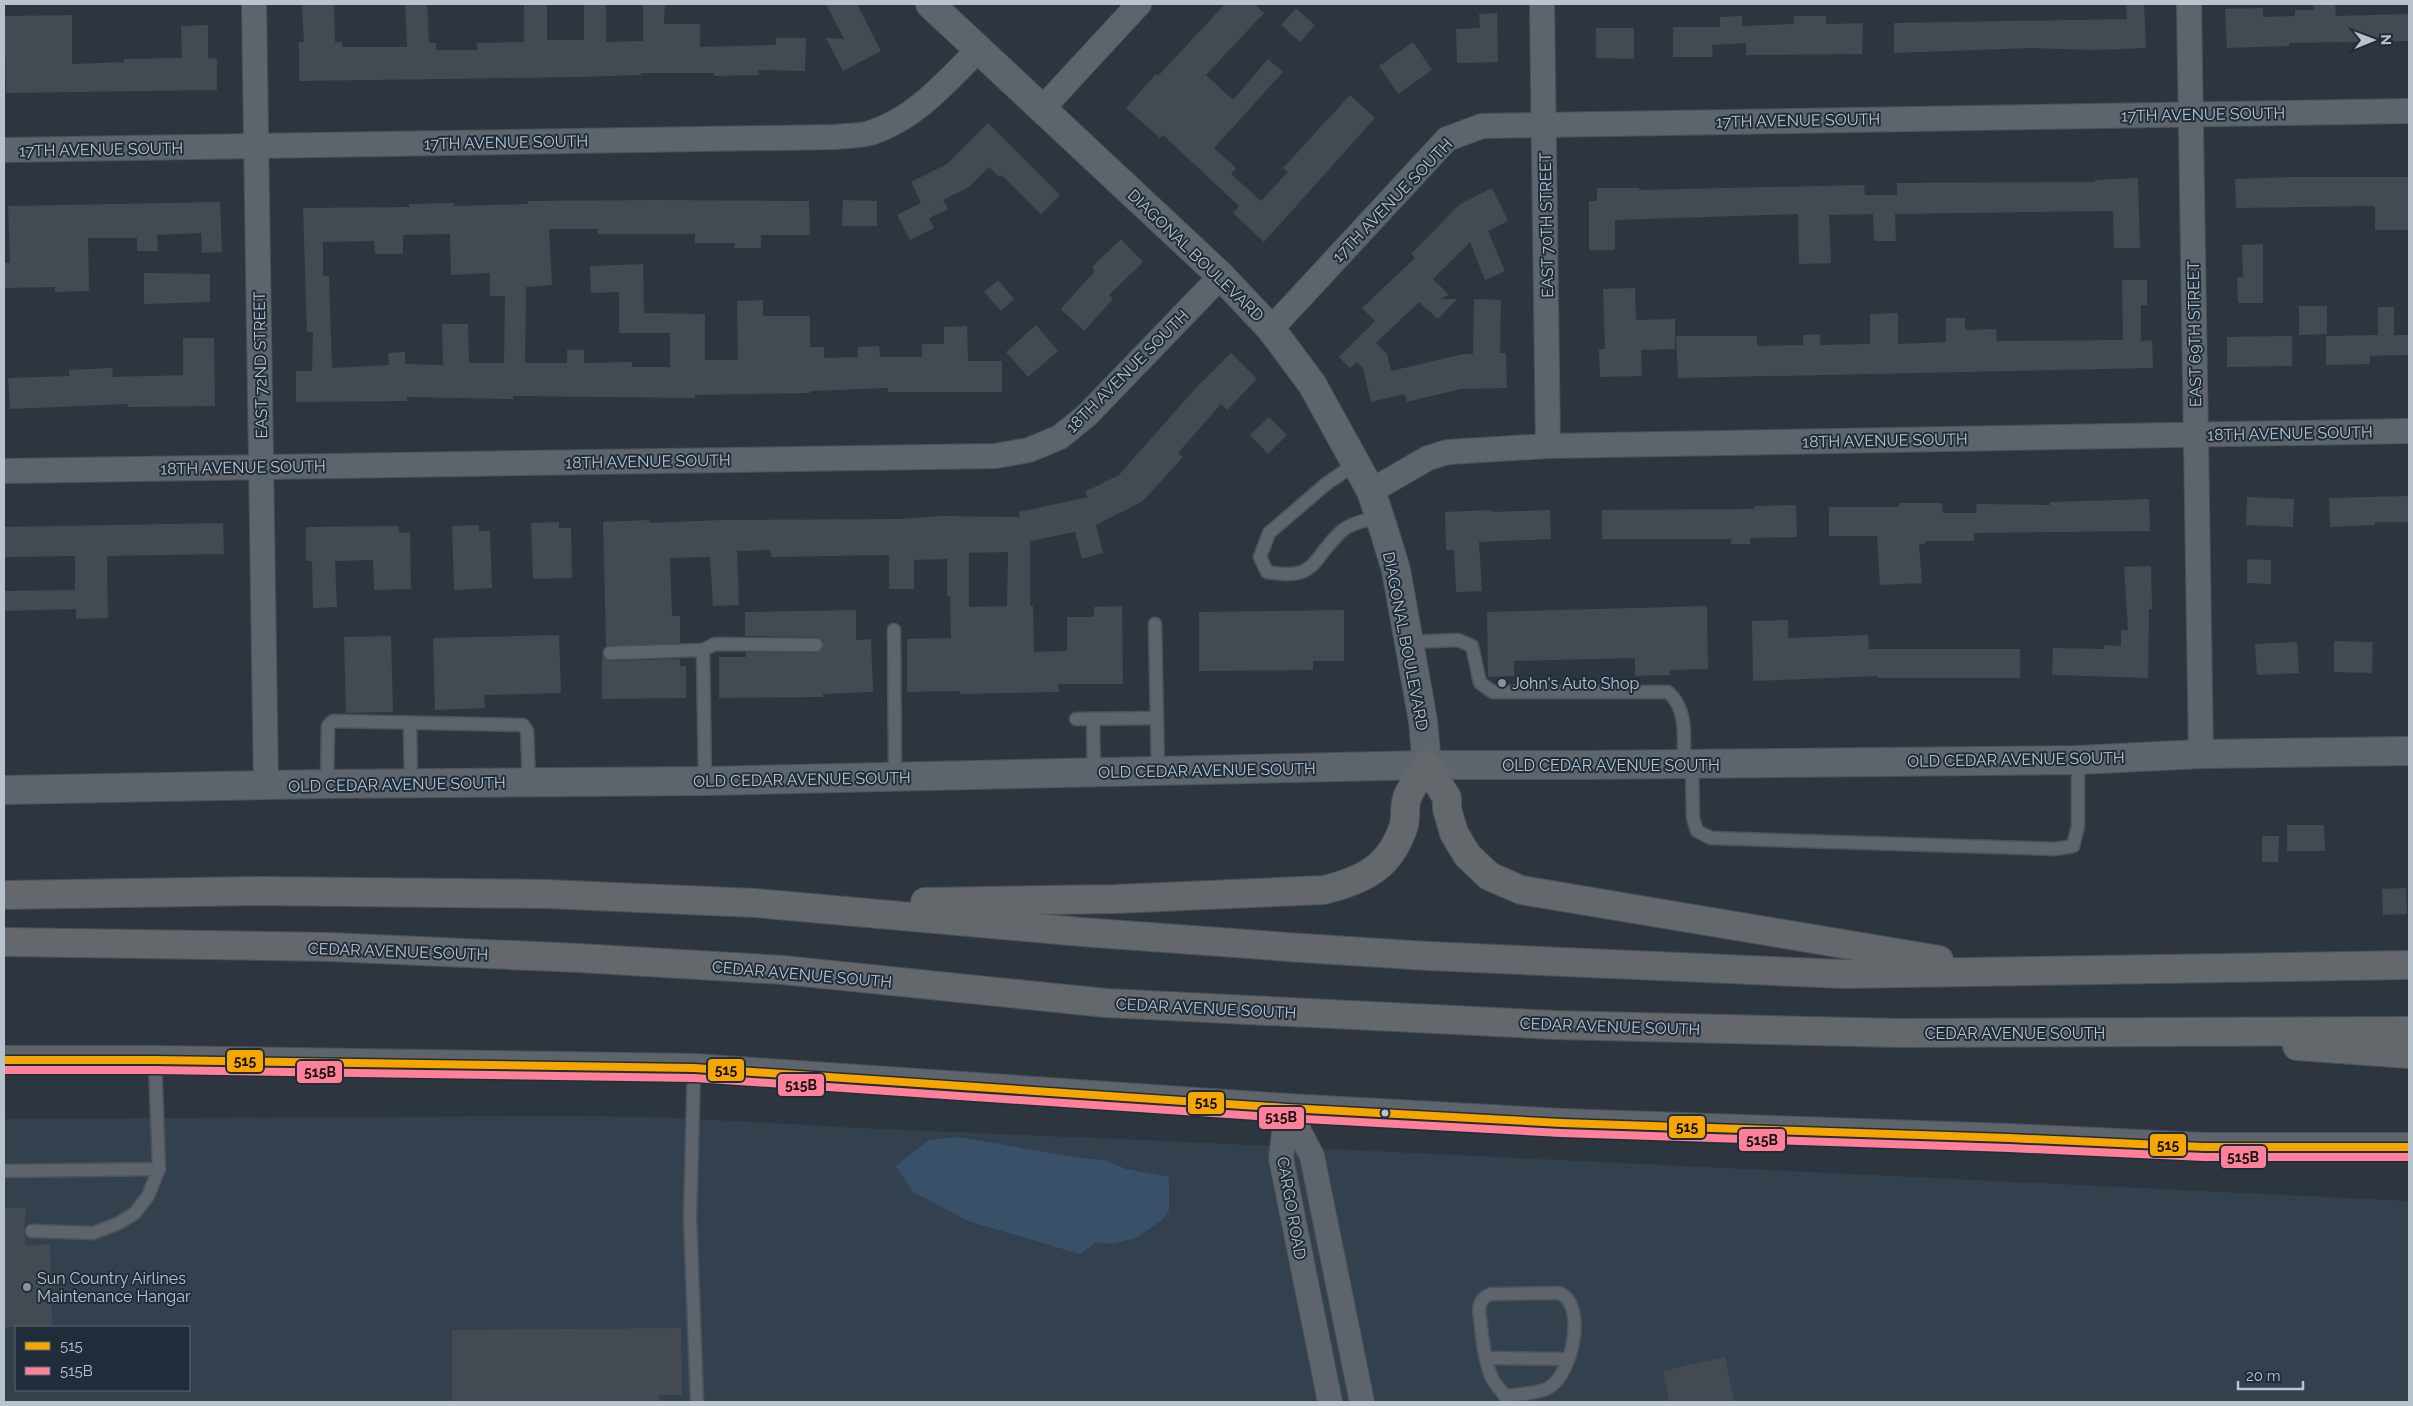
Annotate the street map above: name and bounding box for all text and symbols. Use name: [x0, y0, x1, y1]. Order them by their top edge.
north arrow: [2348, 15, 2398, 65]
text: N: [2378, 34, 2394, 45]
street label: 17TH AVENUE SOUTH: [2121, 104, 2285, 125]
street label: 17TH AVENUE SOUTH: [1716, 110, 1880, 131]
street label: 17TH AVENUE SOUTH: [424, 132, 588, 153]
street label: 17TH AVENUE SOUTH: [1328, 135, 1456, 266]
street label: 17TH AVENUE SOUTH: [19, 139, 183, 160]
street label: EAST 70TH STREET: [1536, 152, 1557, 298]
street label: DIAGONAL BOULEVARD: [1124, 185, 1268, 325]
street label: EAST 69TH STREET: [2184, 261, 2205, 407]
street label: EAST 72ND STREET: [250, 291, 271, 439]
street label: 18TH AVENUE SOUTH: [1062, 306, 1193, 437]
street label: 18TH AVENUE SOUTH: [2207, 423, 2373, 444]
street label: 18TH AVENUE SOUTH: [1802, 430, 1968, 451]
street label: 18TH AVENUE SOUTH: [565, 451, 731, 472]
street label: 18TH AVENUE SOUTH: [160, 457, 326, 478]
street label: DIAGONAL BOULEVARD: [1379, 550, 1432, 732]
place label: John's Auto Shop: [1512, 674, 1639, 693]
marker: John's Auto Shop: [1496, 677, 1508, 689]
street label: OLD CEDAR AVENUE SOUTH: [1907, 748, 2125, 771]
street label: OLD CEDAR AVENUE SOUTH: [1502, 756, 1720, 775]
street label: OLD CEDAR AVENUE SOUTH: [1098, 759, 1316, 782]
street label: OLD CEDAR AVENUE SOUTH: [693, 768, 911, 791]
street label: OLD CEDAR AVENUE SOUTH: [288, 773, 506, 796]
street label: CEDAR AVENUE SOUTH: [307, 939, 489, 964]
street label: CEDAR AVENUE SOUTH: [711, 957, 893, 992]
street label: CEDAR AVENUE SOUTH: [1115, 994, 1297, 1023]
street label: CEDAR AVENUE SOUTH: [1519, 1014, 1701, 1039]
street label: CEDAR AVENUE SOUTH: [1925, 1024, 2105, 1043]
line badge: 515: [226, 1049, 264, 1073]
text: 515: [234, 1053, 256, 1069]
line badge: 515: [707, 1058, 745, 1082]
line badge: 515B: [296, 1060, 343, 1084]
text: 515: [715, 1062, 737, 1078]
text: 515B: [304, 1064, 336, 1080]
line badge: 515B: [777, 1073, 825, 1097]
text: 515B: [785, 1077, 817, 1093]
line badge: 515: [1187, 1091, 1225, 1115]
text: 515: [1195, 1094, 1217, 1110]
line badge: 515B: [1258, 1106, 1305, 1130]
unlabelled marker: [1380, 1108, 1390, 1118]
text: 515B: [1265, 1109, 1297, 1125]
line badge: 515: [1668, 1115, 1706, 1139]
text: 515: [1676, 1119, 1698, 1135]
line badge: 515B: [1738, 1128, 1786, 1152]
text: 515B: [1746, 1132, 1778, 1148]
line badge: 515: [2149, 1133, 2187, 1157]
text: 515: [2157, 1137, 2179, 1153]
line badge: 515B: [2220, 1145, 2267, 1169]
text: 515B: [2227, 1149, 2259, 1165]
street label: CARGO ROAD: [1273, 1155, 1310, 1261]
place label: Sun Country Airlines Maintenance Hangar: [37, 1269, 191, 1306]
marker: Sun Country Airlines Maintenance Hangar: [21, 1281, 33, 1293]
legend: [15, 1326, 190, 1391]
text: 515: [60, 1337, 83, 1355]
scale bar: [2238, 1358, 2303, 1390]
text: 515B: [60, 1362, 93, 1380]
text: 20 m: [2246, 1367, 2281, 1385]

